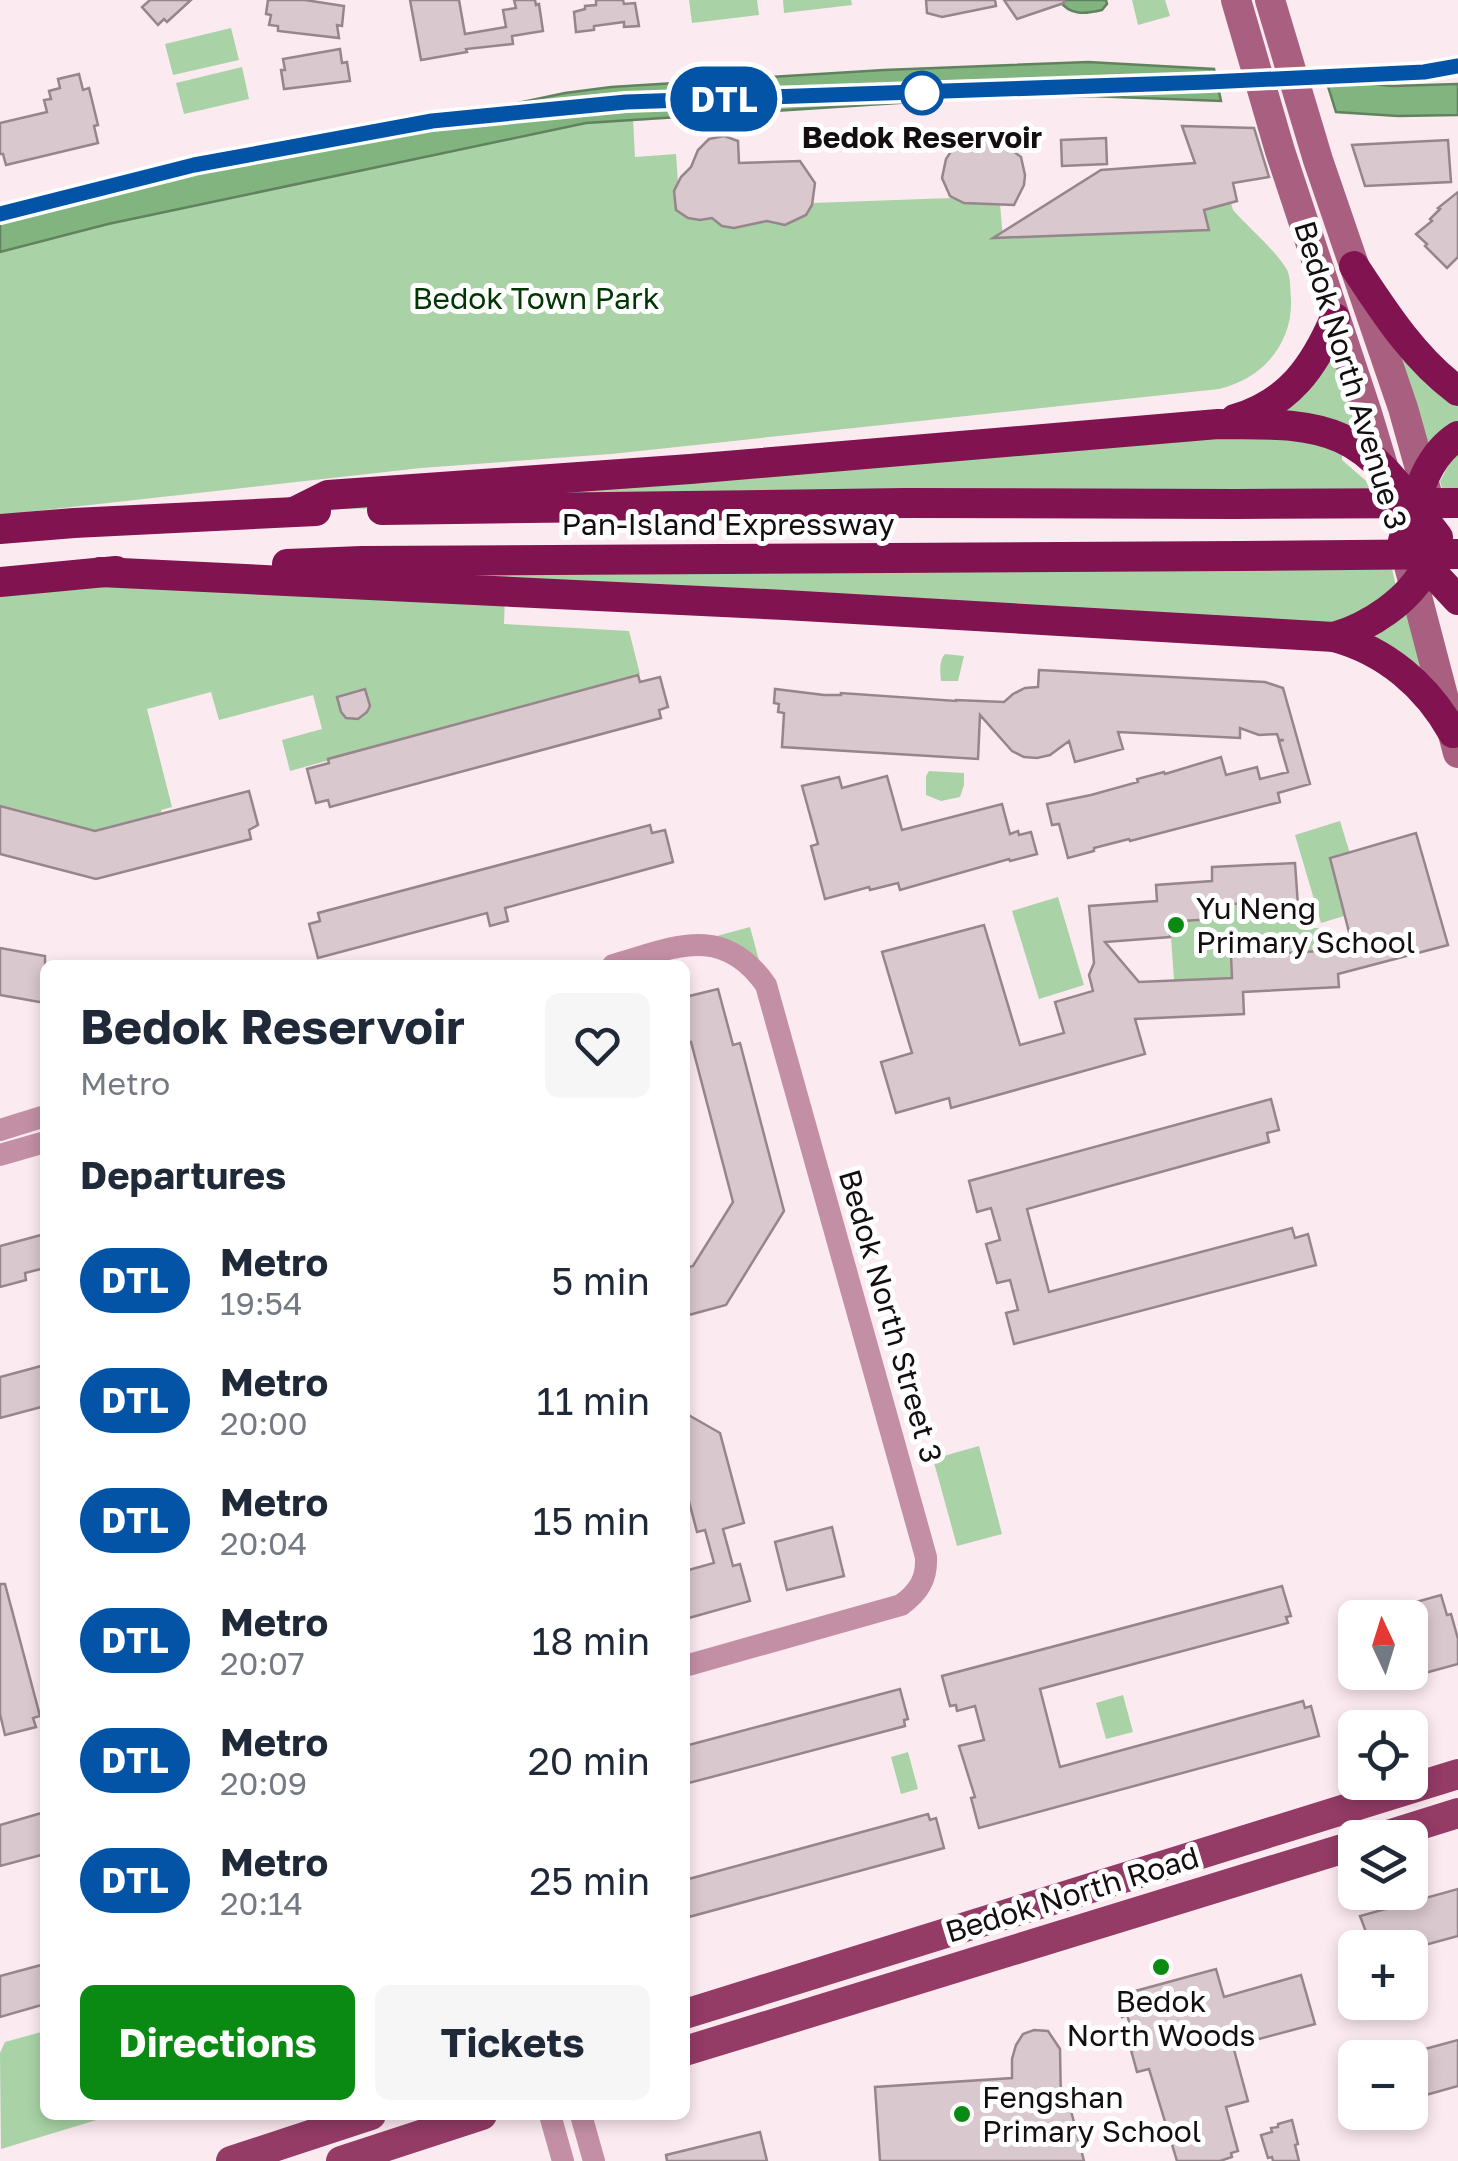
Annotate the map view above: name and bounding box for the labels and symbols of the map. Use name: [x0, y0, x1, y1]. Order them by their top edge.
line badge: DTL: [666, 66, 782, 132]
marker: Bedok Reservoir: [901, 72, 943, 114]
place label: Bedok Reservoir: [802, 119, 1043, 155]
street label: Bedok North Avenue 3: [1287, 217, 1415, 533]
park label: Bedok Town Park: [412, 280, 660, 316]
street label: Pan-Island Expressway: [561, 506, 895, 542]
place label: Yu Neng Primary School: [1196, 890, 1415, 960]
marker: Yu Neng Primary School: [1165, 914, 1187, 936]
street label: Bedok North Street 3: [832, 1165, 950, 1467]
north arrow: [1338, 1600, 1428, 1690]
street label: Bedok North Road: [941, 1838, 1203, 1950]
marker: Bedok North Woods: [1150, 1956, 1172, 1978]
place label: Bedok North Woods: [1067, 1983, 1256, 2053]
place label: Fengshan Primary School: [982, 2079, 1201, 2149]
marker: Fengshan Primary School: [951, 2103, 973, 2125]

